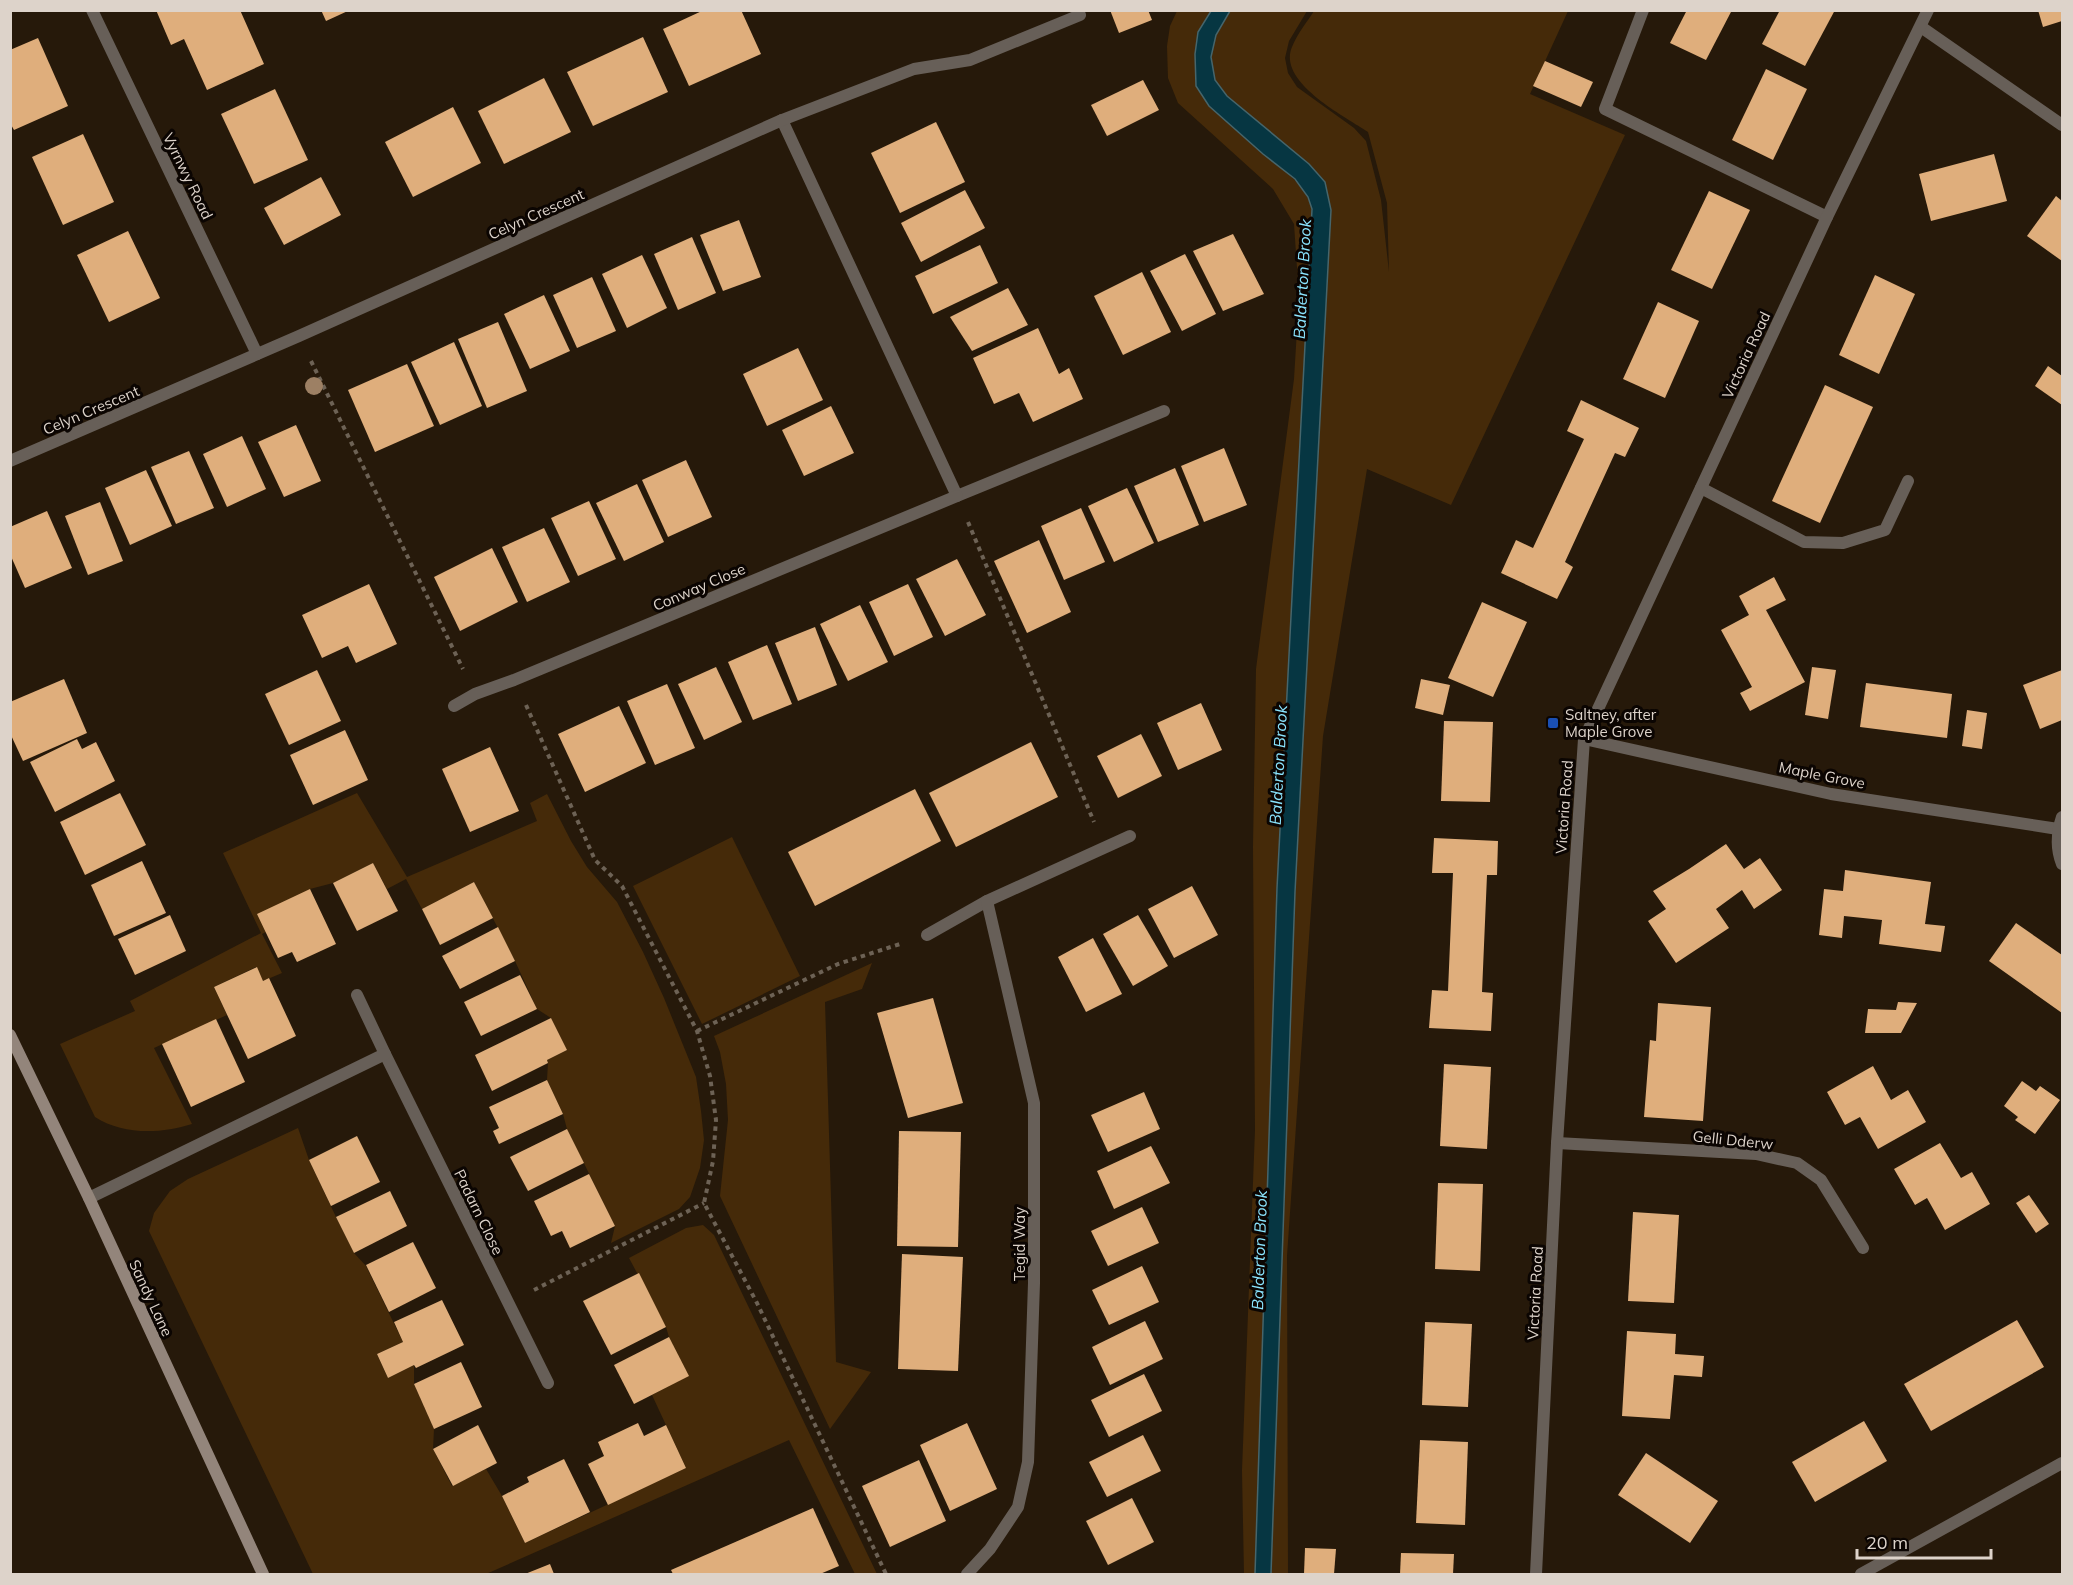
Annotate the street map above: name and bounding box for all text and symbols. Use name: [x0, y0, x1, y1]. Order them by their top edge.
street label: Vyrnwy Road: [159, 130, 217, 222]
street label: Celyn Crescent: [485, 184, 587, 244]
water label: Balderton Brook: [1289, 218, 1315, 340]
street label: Victoria Road: [1718, 308, 1774, 402]
street label: Celyn Crescent: [40, 381, 142, 439]
street label: Conway Close: [650, 559, 748, 615]
water label: Balderton Brook: [1265, 704, 1291, 826]
place label: Saltney, after Maple Grove: [1565, 705, 1657, 741]
marker: Saltney, after Maple Grove: [1546, 716, 1560, 730]
street label: Maple Grove: [1777, 757, 1867, 793]
street label: Victoria Road: [1551, 759, 1577, 855]
street label: Gelli Dderw: [1692, 1126, 1774, 1154]
street label: Padarn Close: [450, 1166, 508, 1258]
water label: Balderton Brook: [1247, 1189, 1271, 1310]
street label: Tegid Way: [1010, 1207, 1029, 1281]
street label: Victoria Road: [1523, 1246, 1547, 1340]
street label: Sandy Lane: [125, 1257, 177, 1339]
scale bar: [1857, 1522, 1990, 1560]
text: 20 m: [1866, 1531, 1908, 1554]

